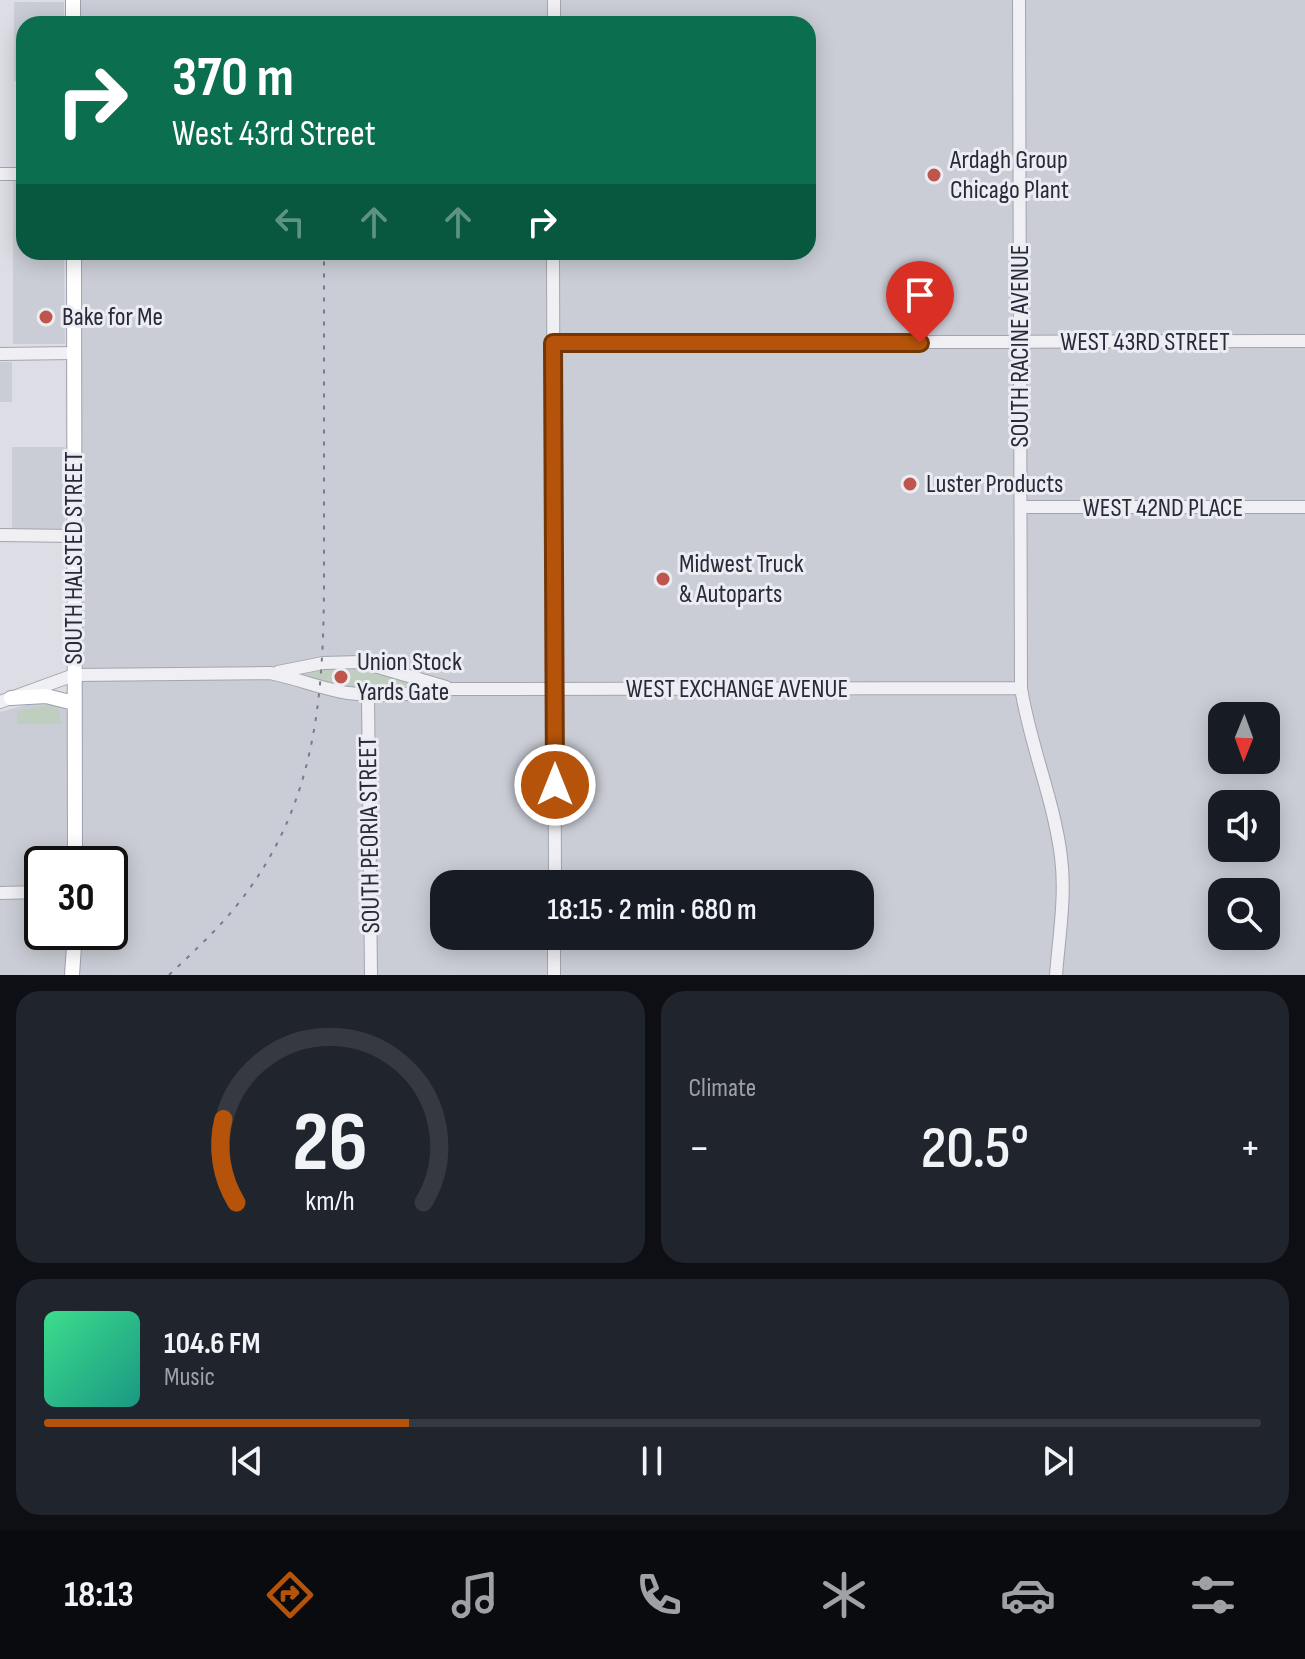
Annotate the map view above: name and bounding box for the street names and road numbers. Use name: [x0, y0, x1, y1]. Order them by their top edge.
street label: SOUTH RACINE AVENUE: [1005, 245, 1036, 447]
street label: WEST 43RD STREET: [1060, 327, 1230, 358]
street label: SOUTH HALSTED STREET: [59, 451, 90, 665]
street label: WEST 42ND PLACE: [1083, 493, 1243, 524]
street label: WEST EXCHANGE AVENUE: [626, 674, 848, 705]
street label: SOUTH PEORIA STREET: [353, 736, 387, 934]

